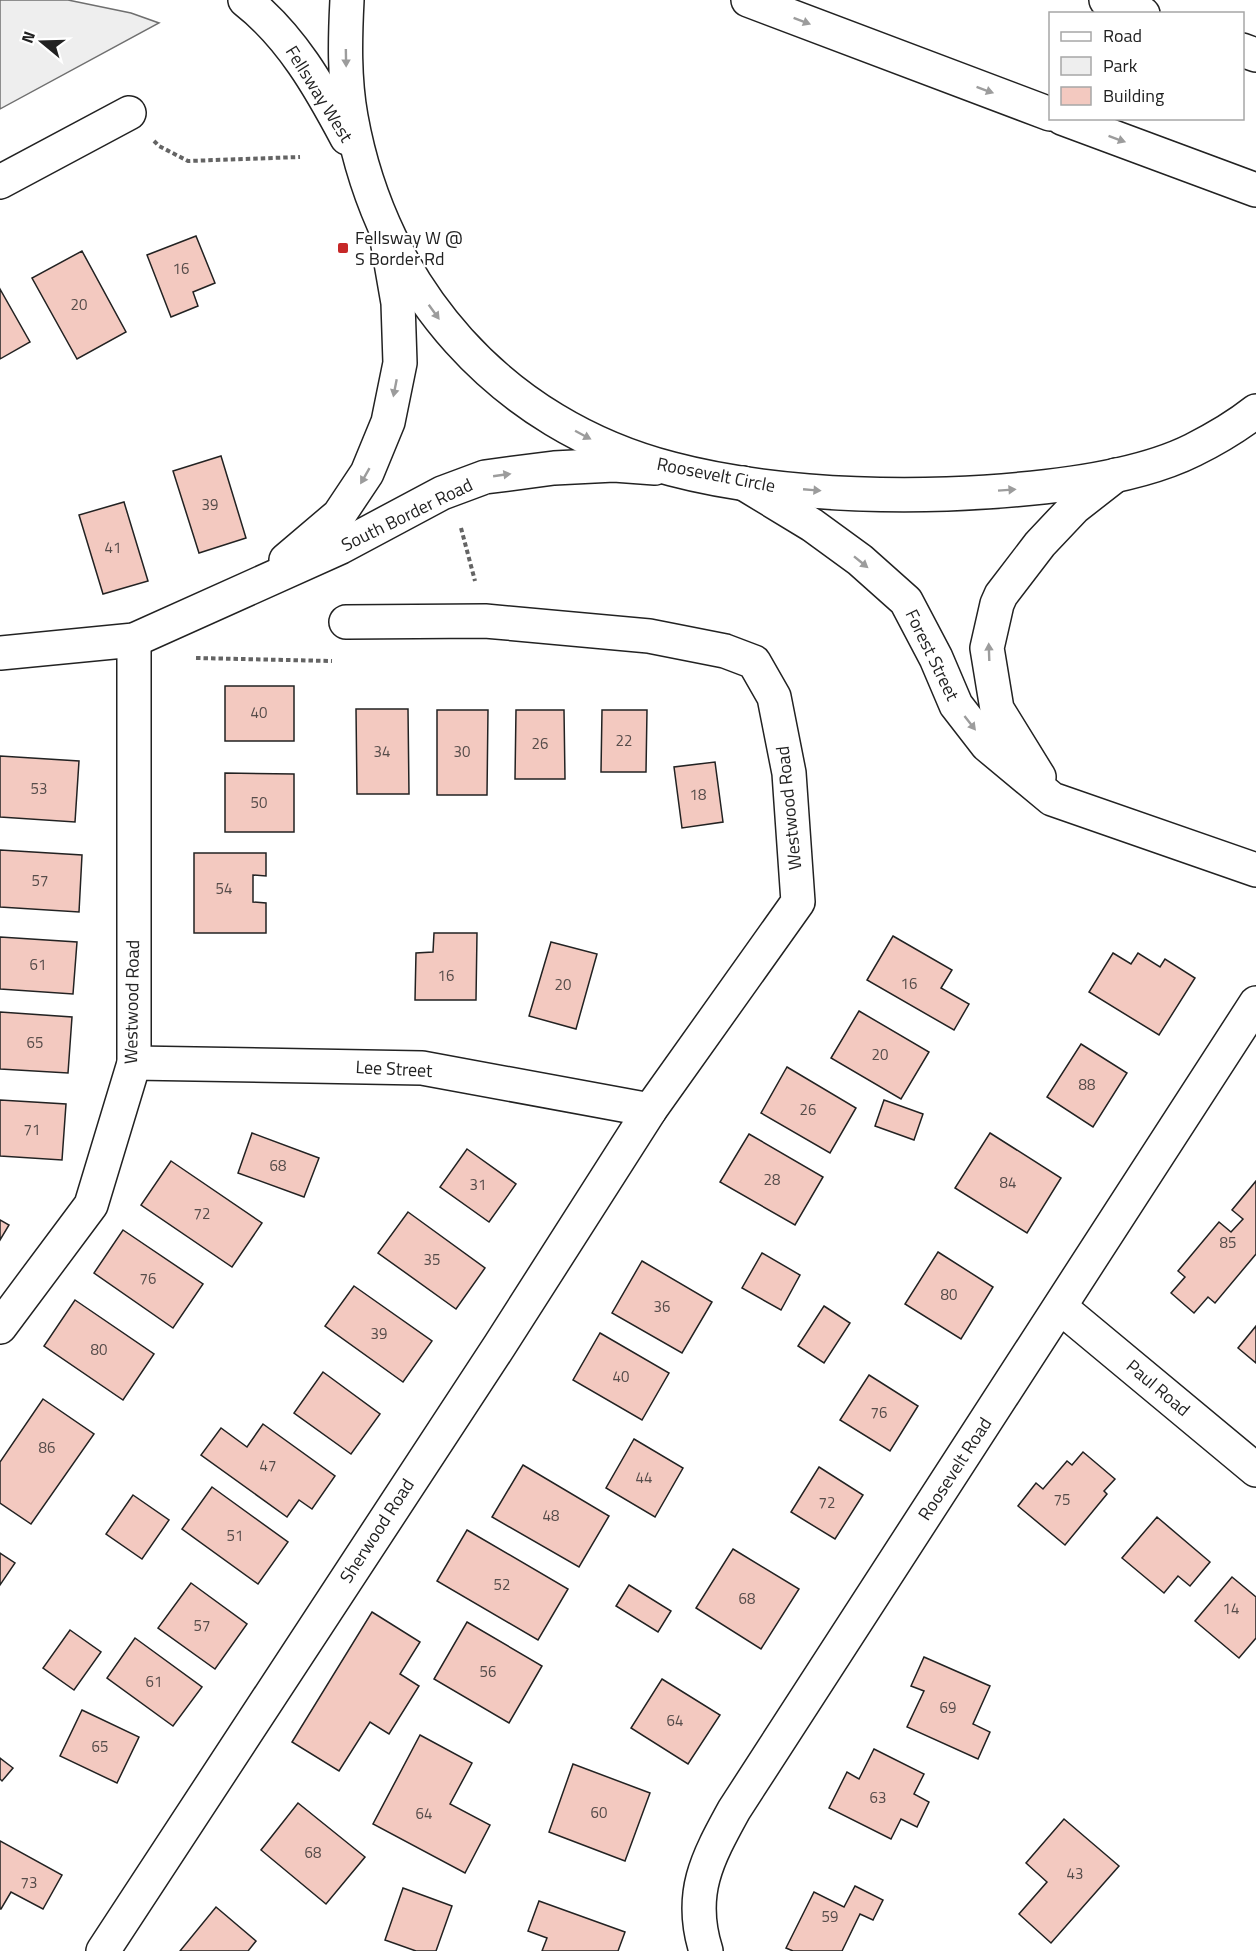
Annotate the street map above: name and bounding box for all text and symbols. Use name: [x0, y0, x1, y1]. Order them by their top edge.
north arrow: [12, 12, 72, 72]
legend: [1049, 12, 1244, 120]
one-way arrow: [794, 17, 812, 27]
text: Road: [1103, 22, 1142, 49]
text: N: [15, 28, 41, 46]
street label: Fellsway West: [279, 40, 360, 148]
one-way arrow: [341, 49, 350, 68]
text: Park: [1103, 52, 1138, 79]
text: Building: [1103, 82, 1164, 109]
one-way arrow: [976, 86, 994, 95]
one-way arrow: [1108, 134, 1126, 144]
place label: Fellsway W @ S Border Rd: [355, 224, 463, 272]
marker: Fellsway W @ S Border Rd: [336, 241, 350, 255]
house number: 16: [173, 257, 189, 280]
house number: 20: [71, 293, 87, 316]
one-way arrow: [428, 303, 440, 319]
one-way arrow: [390, 378, 399, 397]
one-way arrow: [575, 430, 592, 440]
street label: Roosevelt Circle: [655, 450, 778, 499]
one-way arrow: [360, 467, 370, 484]
street label: South Border Road: [337, 471, 477, 558]
one-way arrow: [492, 471, 511, 480]
one-way arrow: [802, 485, 821, 495]
one-way arrow: [997, 485, 1016, 495]
house number: 39: [202, 493, 218, 516]
house number: 41: [105, 536, 121, 559]
one-way arrow: [853, 555, 868, 568]
street label: Forest Street: [899, 604, 967, 706]
one-way arrow: [985, 642, 994, 661]
house number: 40: [251, 701, 267, 724]
one-way arrow: [963, 715, 975, 730]
house number: 22: [616, 729, 632, 752]
house number: 26: [532, 732, 548, 755]
house number: 34: [374, 740, 390, 763]
house number: 30: [454, 740, 470, 763]
street label: Westwood Road: [769, 745, 808, 871]
house number: 53: [31, 777, 47, 800]
house number: 18: [690, 783, 706, 806]
house number: 50: [251, 791, 267, 814]
house number: 57: [32, 869, 48, 892]
house number: 54: [216, 877, 232, 900]
street label: Westwood Road: [117, 940, 146, 1064]
house number: 61: [30, 953, 46, 976]
house number: 16: [438, 964, 454, 987]
house number: 16: [901, 972, 917, 995]
house number: 20: [555, 973, 571, 996]
house number: 65: [27, 1031, 43, 1054]
house number: 20: [872, 1043, 888, 1066]
street label: Lee Street: [355, 1053, 434, 1084]
house number: 88: [1079, 1073, 1095, 1096]
house number: 26: [800, 1098, 816, 1121]
house number: 71: [24, 1118, 40, 1141]
house number: 68: [270, 1154, 286, 1177]
house number: 28: [764, 1168, 780, 1191]
house number: 84: [1000, 1171, 1016, 1194]
house number: 31: [470, 1173, 486, 1196]
house number: 72: [194, 1202, 210, 1225]
house number: 85: [1220, 1231, 1236, 1254]
house number: 35: [424, 1248, 440, 1271]
house number: 76: [140, 1267, 156, 1290]
house number: 80: [941, 1283, 957, 1306]
house number: 36: [654, 1295, 670, 1318]
house number: 39: [371, 1322, 387, 1345]
house number: 80: [91, 1338, 107, 1361]
street label: Paul Road: [1120, 1353, 1196, 1422]
house number: 40: [613, 1365, 629, 1388]
house number: 76: [871, 1401, 887, 1424]
street label: Roosevelt Road: [911, 1412, 998, 1526]
house number: 86: [39, 1436, 55, 1459]
house number: 47: [260, 1454, 276, 1477]
house number: 44: [636, 1466, 652, 1489]
street label: Sherwood Road: [333, 1473, 421, 1588]
house number: 75: [1054, 1488, 1070, 1511]
house number: 72: [819, 1491, 835, 1514]
house number: 48: [543, 1504, 559, 1527]
house number: 51: [227, 1524, 243, 1547]
house number: 52: [494, 1573, 510, 1596]
house number: 68: [739, 1587, 755, 1610]
house number: 14: [1223, 1597, 1239, 1620]
house number: 57: [194, 1614, 210, 1637]
house number: 56: [480, 1660, 496, 1683]
house number: 61: [146, 1670, 162, 1693]
house number: 69: [940, 1696, 956, 1719]
house number: 64: [667, 1709, 683, 1732]
house number: 65: [92, 1735, 108, 1758]
house number: 63: [870, 1786, 886, 1809]
house number: 60: [591, 1801, 607, 1824]
house number: 64: [416, 1802, 432, 1825]
house number: 68: [305, 1841, 321, 1864]
house number: 43: [1067, 1862, 1083, 1885]
house number: 73: [21, 1871, 37, 1894]
house number: 59: [822, 1905, 838, 1928]

